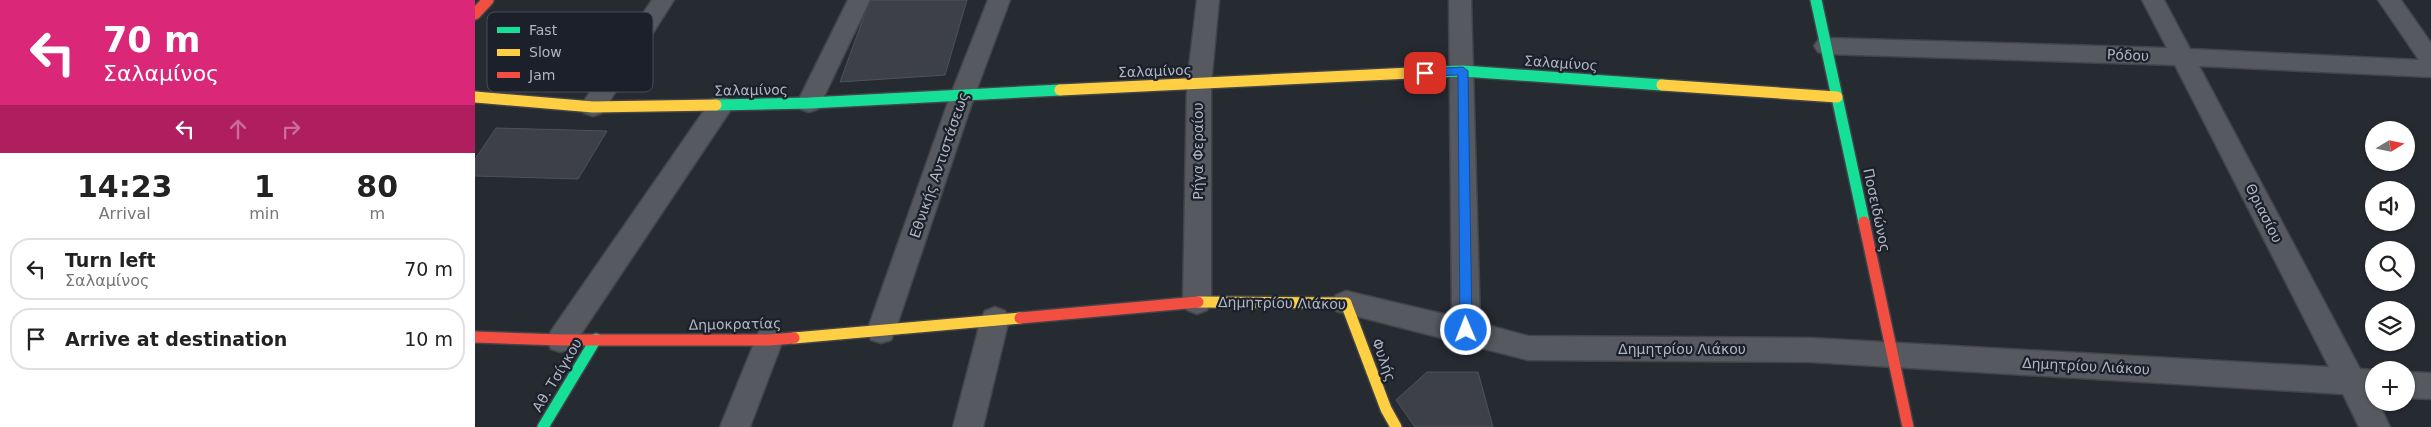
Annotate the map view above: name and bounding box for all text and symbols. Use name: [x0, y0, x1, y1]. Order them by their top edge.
legend: [487, 12, 653, 92]
icon: left: [20, 20, 85, 85]
text: 70 m: [103, 20, 200, 60]
text: Fast: [529, 22, 558, 38]
text: Slow: [529, 44, 562, 60]
street label: Ρόδου: [2107, 46, 2149, 64]
pin: [1404, 52, 1446, 94]
street label: Σαλαμίνος: [1524, 52, 1598, 74]
icon: arrive: [1411, 59, 1439, 87]
text: Σαλαμίνος: [103, 61, 219, 86]
street label: Σαλαμίνος: [1118, 62, 1192, 80]
text: Jam: [528, 67, 555, 83]
street label: Σαλαμίνος: [714, 81, 788, 99]
street label: Εθνικής Αντιστάσεως: [906, 90, 972, 240]
street label: Ρήγα Φεραίου: [1190, 102, 1206, 200]
icon: left: [171, 115, 199, 143]
icon: ahead: [224, 115, 252, 143]
icon: right: [277, 115, 305, 143]
north arrow: [2365, 121, 2415, 171]
map controls: [2365, 121, 2415, 411]
street label: Ποσειδώνος: [1860, 167, 1894, 253]
text: 14:23: [77, 169, 172, 204]
text: 1: [254, 169, 275, 204]
text: 80: [356, 169, 398, 204]
street label: Θριασίου: [2242, 181, 2286, 245]
button: sound: [2365, 181, 2415, 231]
text: Arrival: [99, 204, 151, 223]
text: min: [249, 204, 279, 223]
text: m: [369, 204, 385, 223]
button: search: [2365, 241, 2415, 291]
text: Turn left: [65, 249, 156, 271]
icon: left: [22, 255, 50, 283]
text: 70 m: [404, 258, 453, 280]
text: Σαλαμίνος: [65, 271, 149, 290]
street label: Δημητρίου Λιάκου: [1218, 294, 1346, 312]
button: layers: [2365, 301, 2415, 351]
position arrow: [1439, 303, 1491, 355]
street label: Δημοκρατίας: [688, 315, 782, 333]
icon: arrive: [22, 325, 50, 353]
text: Arrive at destination: [65, 328, 287, 350]
text: 10 m: [404, 328, 453, 350]
street label: Αθ. Τσίγκου: [529, 336, 585, 414]
street label: Φυλής: [1369, 336, 1399, 384]
street label: Δημητρίου Λιάκου: [1618, 341, 1746, 357]
street label: Δημητρίου Λιάκου: [2022, 355, 2150, 377]
button: +: [2365, 361, 2415, 411]

